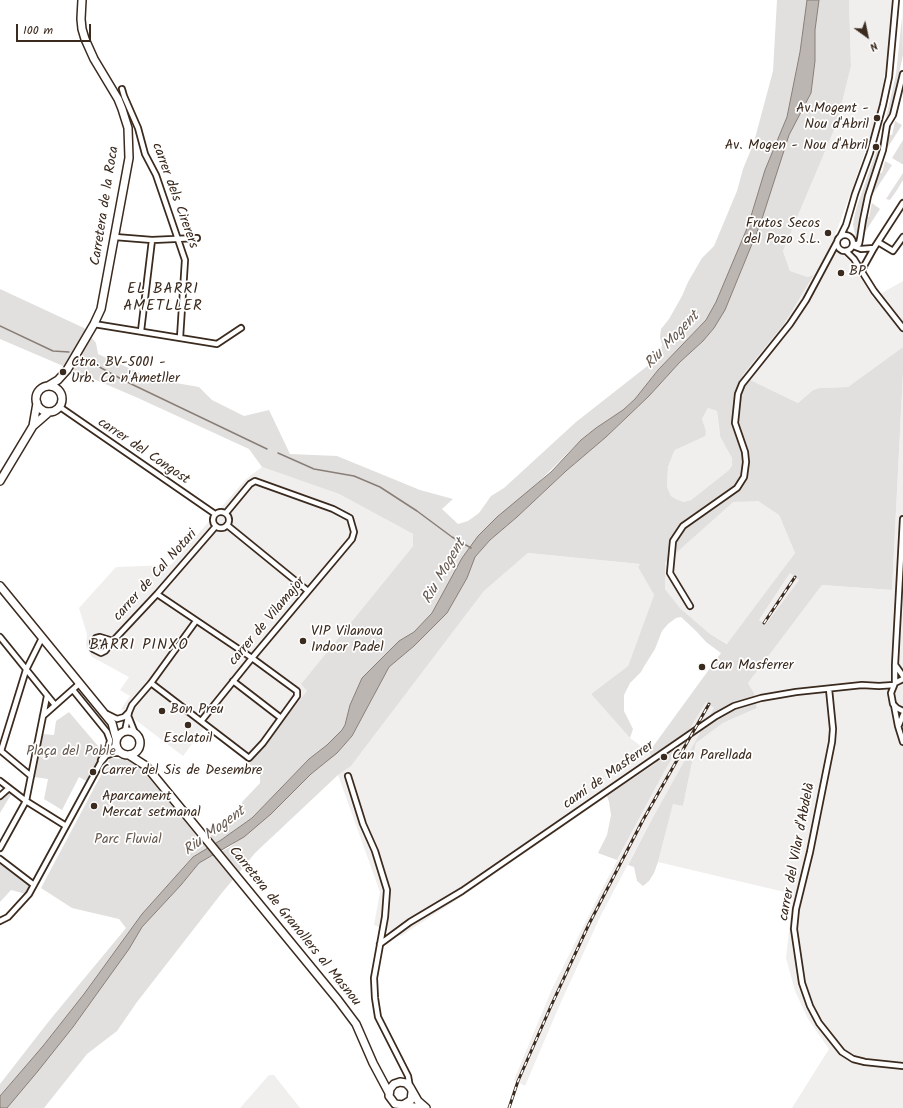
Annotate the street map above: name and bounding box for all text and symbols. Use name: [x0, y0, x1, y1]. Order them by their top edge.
scale bar: [18, 16, 93, 42]
north arrow: [847, 16, 887, 56]
text: 100 m: [23, 21, 53, 40]
text: N: [866, 37, 881, 56]
place label: Av.Mogent - Nou d'Abril: [796, 102, 869, 134]
marker: Av.Mogent - Nou d'Abril: [872, 113, 882, 123]
place label: Av. Mogen - Nou d'Abril: [725, 139, 868, 155]
street label: carrer dels Cirerers: [147, 141, 201, 251]
marker: Av. Mogen - Nou d'Abril: [871, 142, 881, 152]
street label: Carretera de la Roca: [88, 145, 124, 267]
place label: Frutos Secos del Pozo S.L.: [744, 217, 820, 250]
marker: Frutos Secos del Pozo S.L.: [823, 228, 833, 238]
place label: BP: [849, 265, 866, 281]
marker: BP: [836, 268, 846, 278]
district label: EL BARRI AMETLLER: [123, 281, 203, 316]
water label: Riu Mogent: [642, 309, 704, 373]
place label: Ctra. BV-5001 - Urb. Ca n'Ametller: [71, 356, 180, 388]
marker: Ctra. BV-5001 - Urb. Ca n'Ametller: [58, 367, 68, 377]
street label: carrer del Congost: [94, 415, 192, 489]
street label: carrer de Cal Notari: [111, 527, 201, 625]
water label: Riu Mogent: [419, 536, 471, 608]
street label: carrer de Vilamajor: [226, 574, 310, 670]
place label: VIP Vilanova Indoor Padel: [311, 625, 384, 658]
marker: VIP Vilanova Indoor Padel: [298, 636, 308, 646]
district label: BARRI PINXO: [89, 637, 189, 655]
place label: Can Masferrer: [710, 659, 793, 675]
marker: Can Masferrer: [697, 662, 707, 672]
place label: Bon Preu: [170, 703, 224, 719]
marker: Bon Preu: [157, 706, 167, 716]
marker: Esclatoil: [183, 720, 193, 730]
place label: Esclatoil: [164, 732, 212, 748]
street label: camí de Masferrer: [560, 738, 658, 814]
park label: Plaça del Poble: [26, 745, 116, 761]
place label: Can Parellada: [672, 749, 752, 765]
marker: Can Parellada: [659, 752, 669, 762]
place label: Carrer del Sis de Desembre: [101, 764, 262, 780]
marker: Carrer del Sis de Desembre: [88, 767, 98, 777]
street label: carrer del Vilar d'Abdelà: [776, 782, 820, 922]
place label: Aparcament Mercat setmanal: [102, 790, 201, 822]
marker: Aparcament Mercat setmanal: [89, 801, 99, 811]
water label: Riu Mogent: [181, 804, 249, 860]
park label: Parc Fluvial: [94, 833, 162, 849]
street label: Carretera de Granollers al Masnou: [224, 844, 364, 1010]

